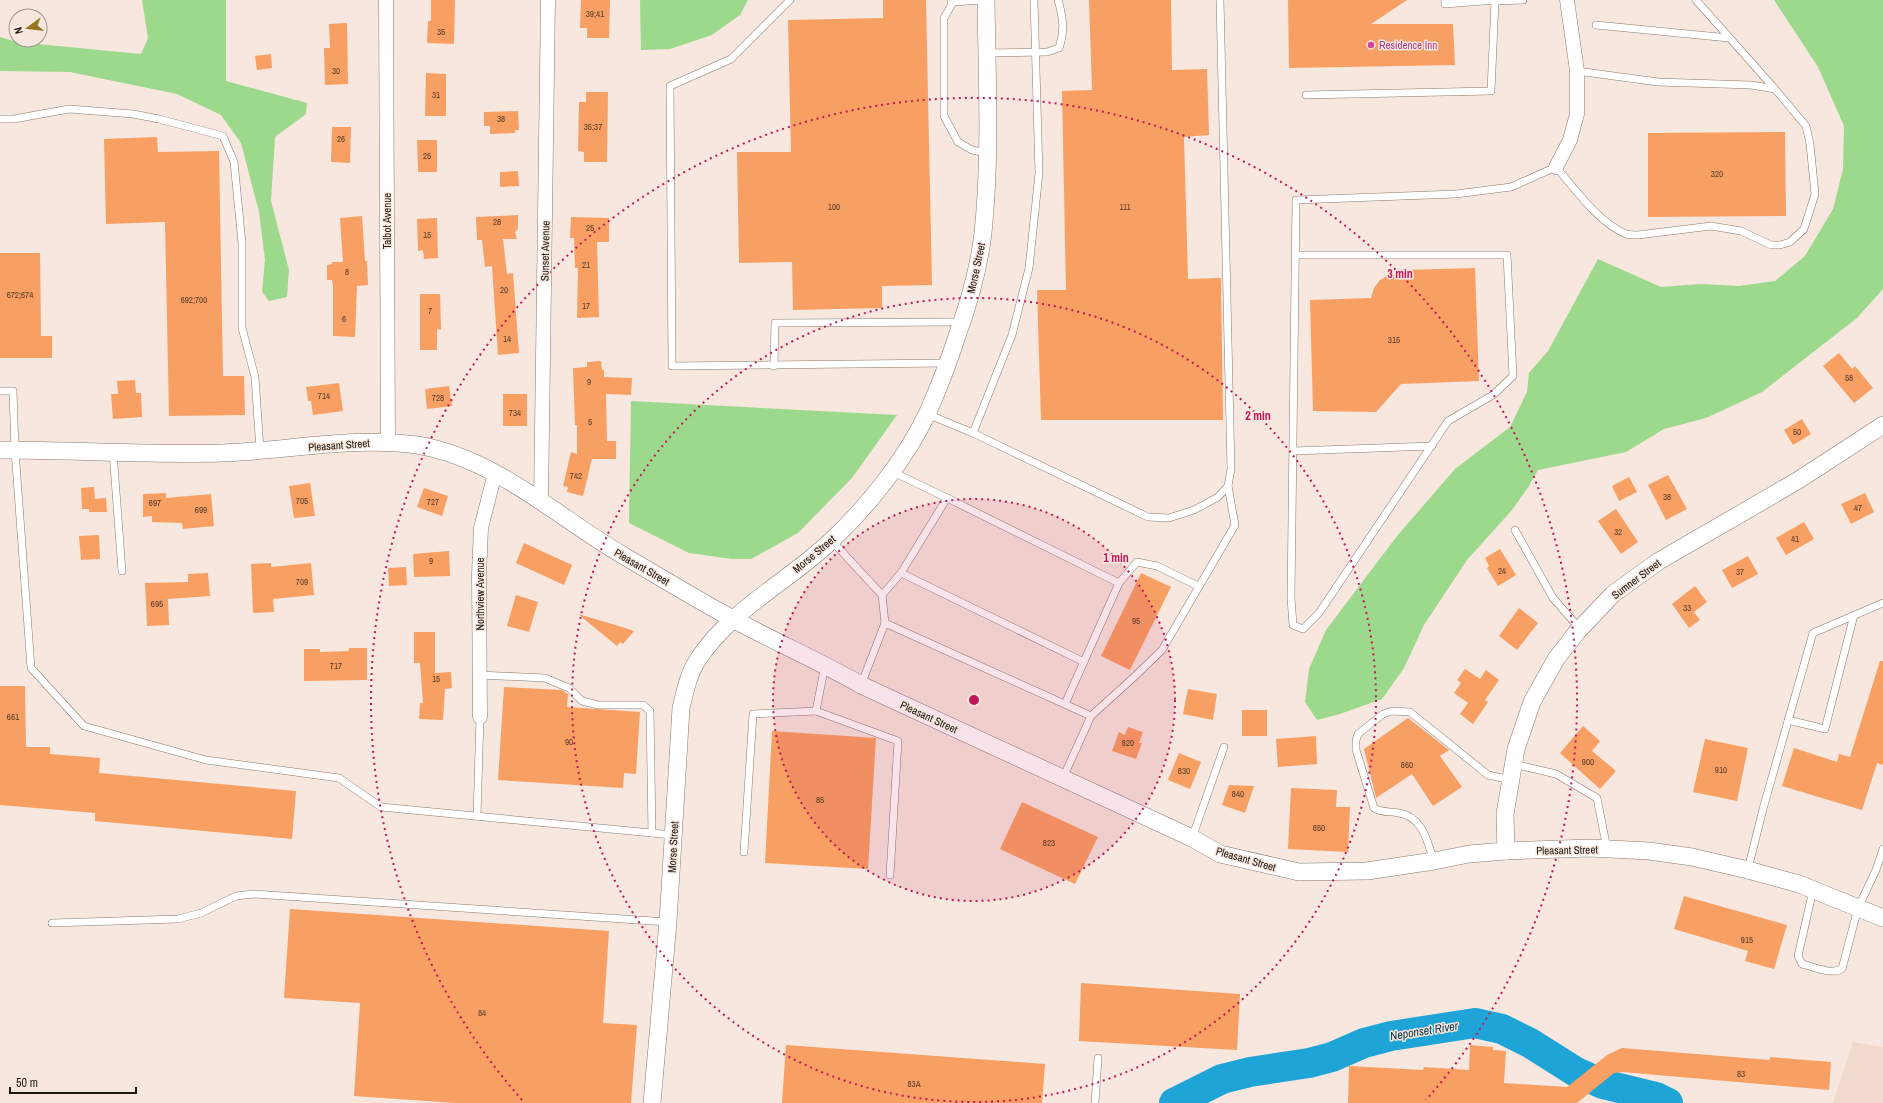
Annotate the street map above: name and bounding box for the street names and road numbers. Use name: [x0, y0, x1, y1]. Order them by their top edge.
street label: Talbot Avenue: [380, 193, 394, 249]
street label: Sunset Avenue: [537, 221, 553, 281]
street label: Morse Street: [964, 241, 988, 295]
street label: Pleasant Street: [308, 436, 371, 454]
street label: Morse Street: [790, 532, 839, 576]
street label: Pleasant Street: [612, 546, 673, 589]
street label: Sumner Street: [1609, 556, 1664, 602]
street label: Northview Avenue: [473, 557, 487, 631]
street label: Pleasant Street: [898, 698, 960, 737]
street label: Morse Street: [665, 820, 681, 873]
street label: Pleasant Street: [1536, 842, 1598, 858]
street label: Pleasant Street: [1214, 844, 1278, 874]

